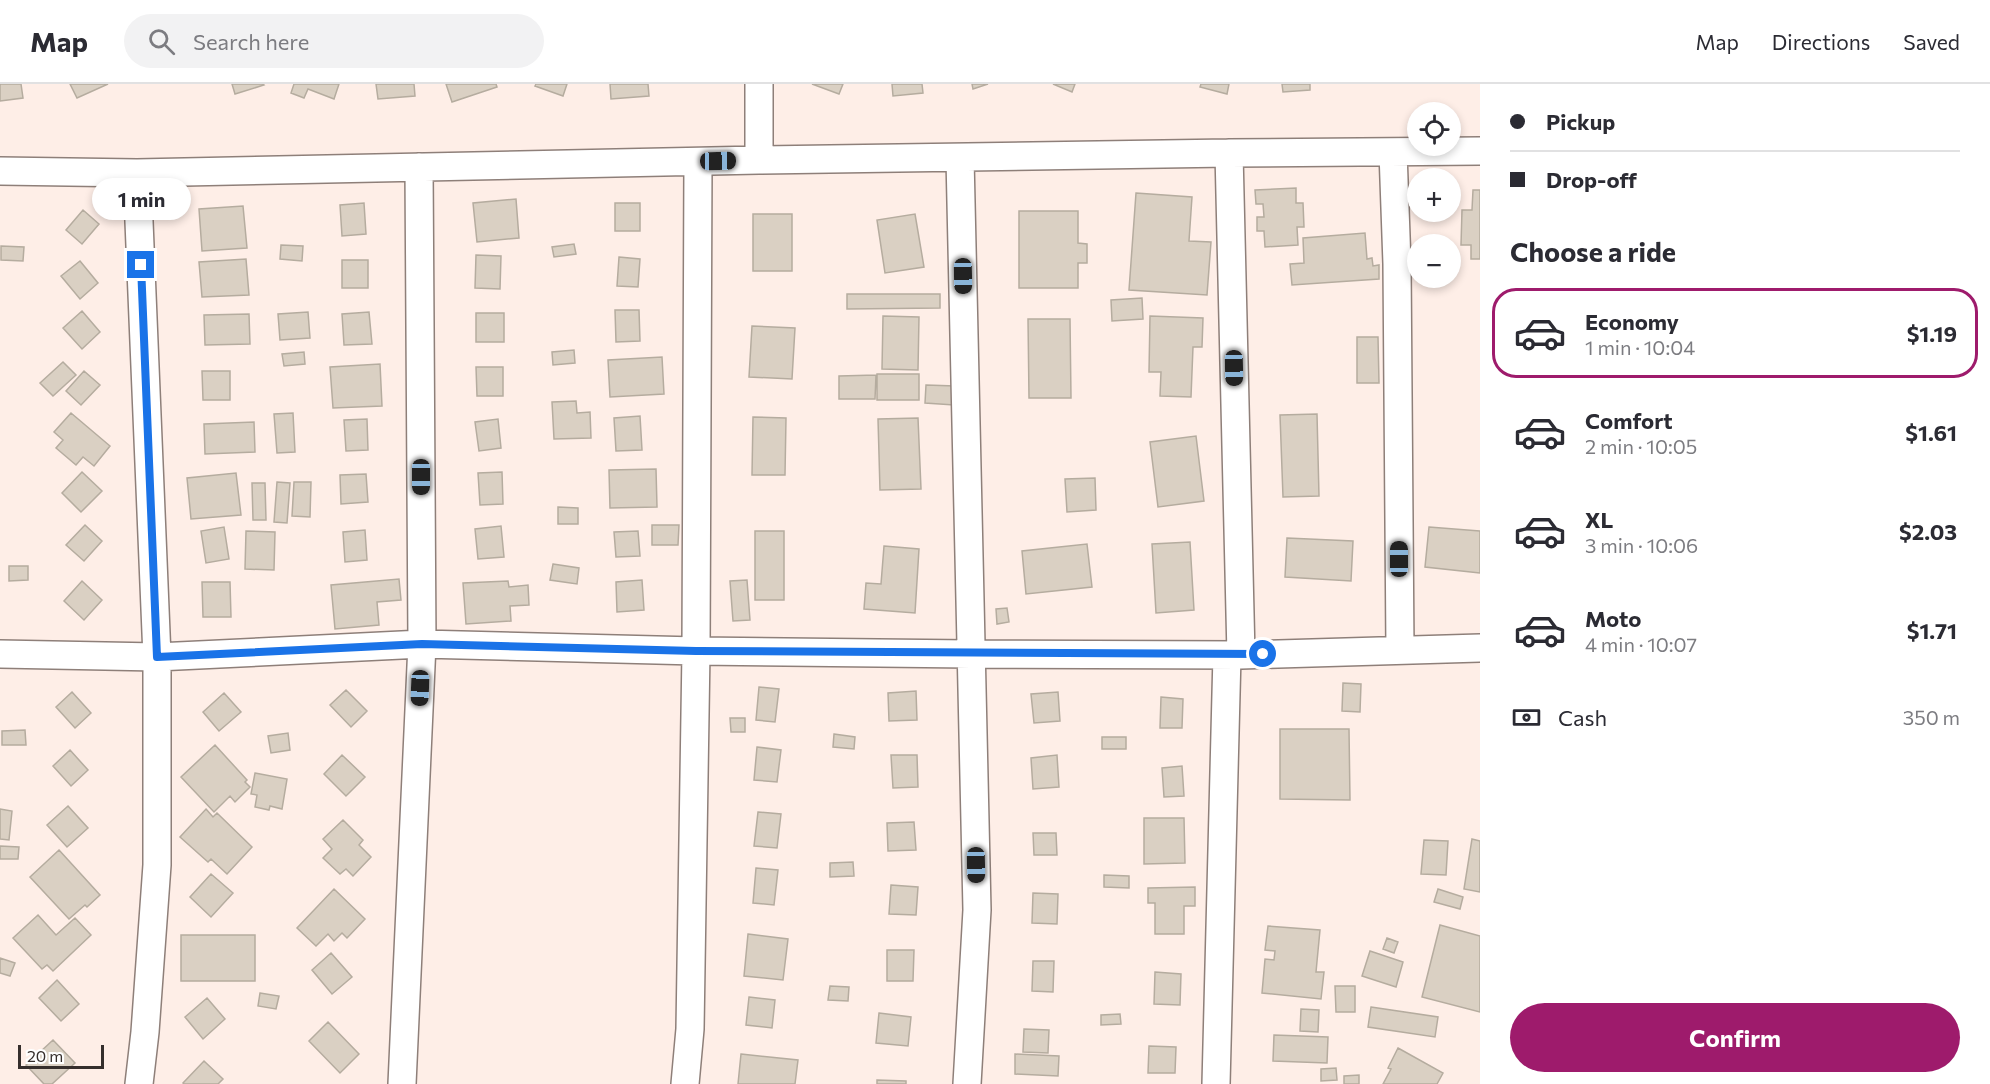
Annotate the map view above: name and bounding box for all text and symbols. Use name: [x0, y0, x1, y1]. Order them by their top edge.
search box: [124, 14, 544, 68]
text: Map: [30, 24, 88, 58]
icon: search: [145, 25, 178, 58]
text: Search here: [193, 28, 309, 55]
text: Map: [1696, 29, 1739, 54]
text: Directions: [1772, 29, 1870, 54]
text: Saved: [1903, 29, 1960, 54]
map controls: [1407, 102, 1461, 288]
button: locate: [1407, 102, 1461, 156]
text: Pickup: [1546, 108, 1615, 135]
car: [700, 152, 736, 170]
text: Drop-off: [1546, 166, 1637, 193]
button: +: [1407, 168, 1461, 222]
callout: 1 min: [92, 178, 190, 220]
text: 1 min: [118, 187, 165, 211]
button: −: [1407, 234, 1461, 288]
text: Choose a ride: [1510, 235, 1676, 268]
route end: [127, 251, 154, 278]
car: [954, 258, 972, 294]
icon: car: [1513, 306, 1567, 360]
text: Economy: [1585, 308, 1679, 335]
text: $1.19: [1907, 320, 1957, 347]
text: 1 min · 10:04: [1585, 335, 1695, 359]
car: [1225, 350, 1243, 386]
icon: car: [1513, 405, 1567, 459]
text: Comfort: [1585, 407, 1673, 434]
text: $1.61: [1905, 419, 1957, 446]
text: 2 min · 10:05: [1585, 434, 1697, 458]
car: [412, 459, 430, 495]
icon: car: [1513, 504, 1567, 558]
text: XL: [1585, 506, 1613, 533]
text: $2.03: [1899, 518, 1957, 545]
text: 3 min · 10:06: [1585, 533, 1698, 557]
car: [1390, 541, 1408, 577]
icon: car: [1513, 603, 1567, 657]
text: Moto: [1585, 605, 1641, 632]
text: $1.71: [1907, 617, 1957, 644]
text: 4 min · 10:07: [1585, 632, 1697, 656]
route start: [1249, 640, 1276, 667]
car: [410, 670, 430, 706]
icon: cash: [1510, 701, 1543, 734]
text: Cash: [1558, 704, 1607, 731]
text: 350 m: [1903, 705, 1960, 729]
car: [967, 847, 985, 883]
button: Confirm: [1510, 1003, 1960, 1072]
scale bar: [18, 1042, 104, 1070]
text: 20 m: [27, 1046, 63, 1065]

